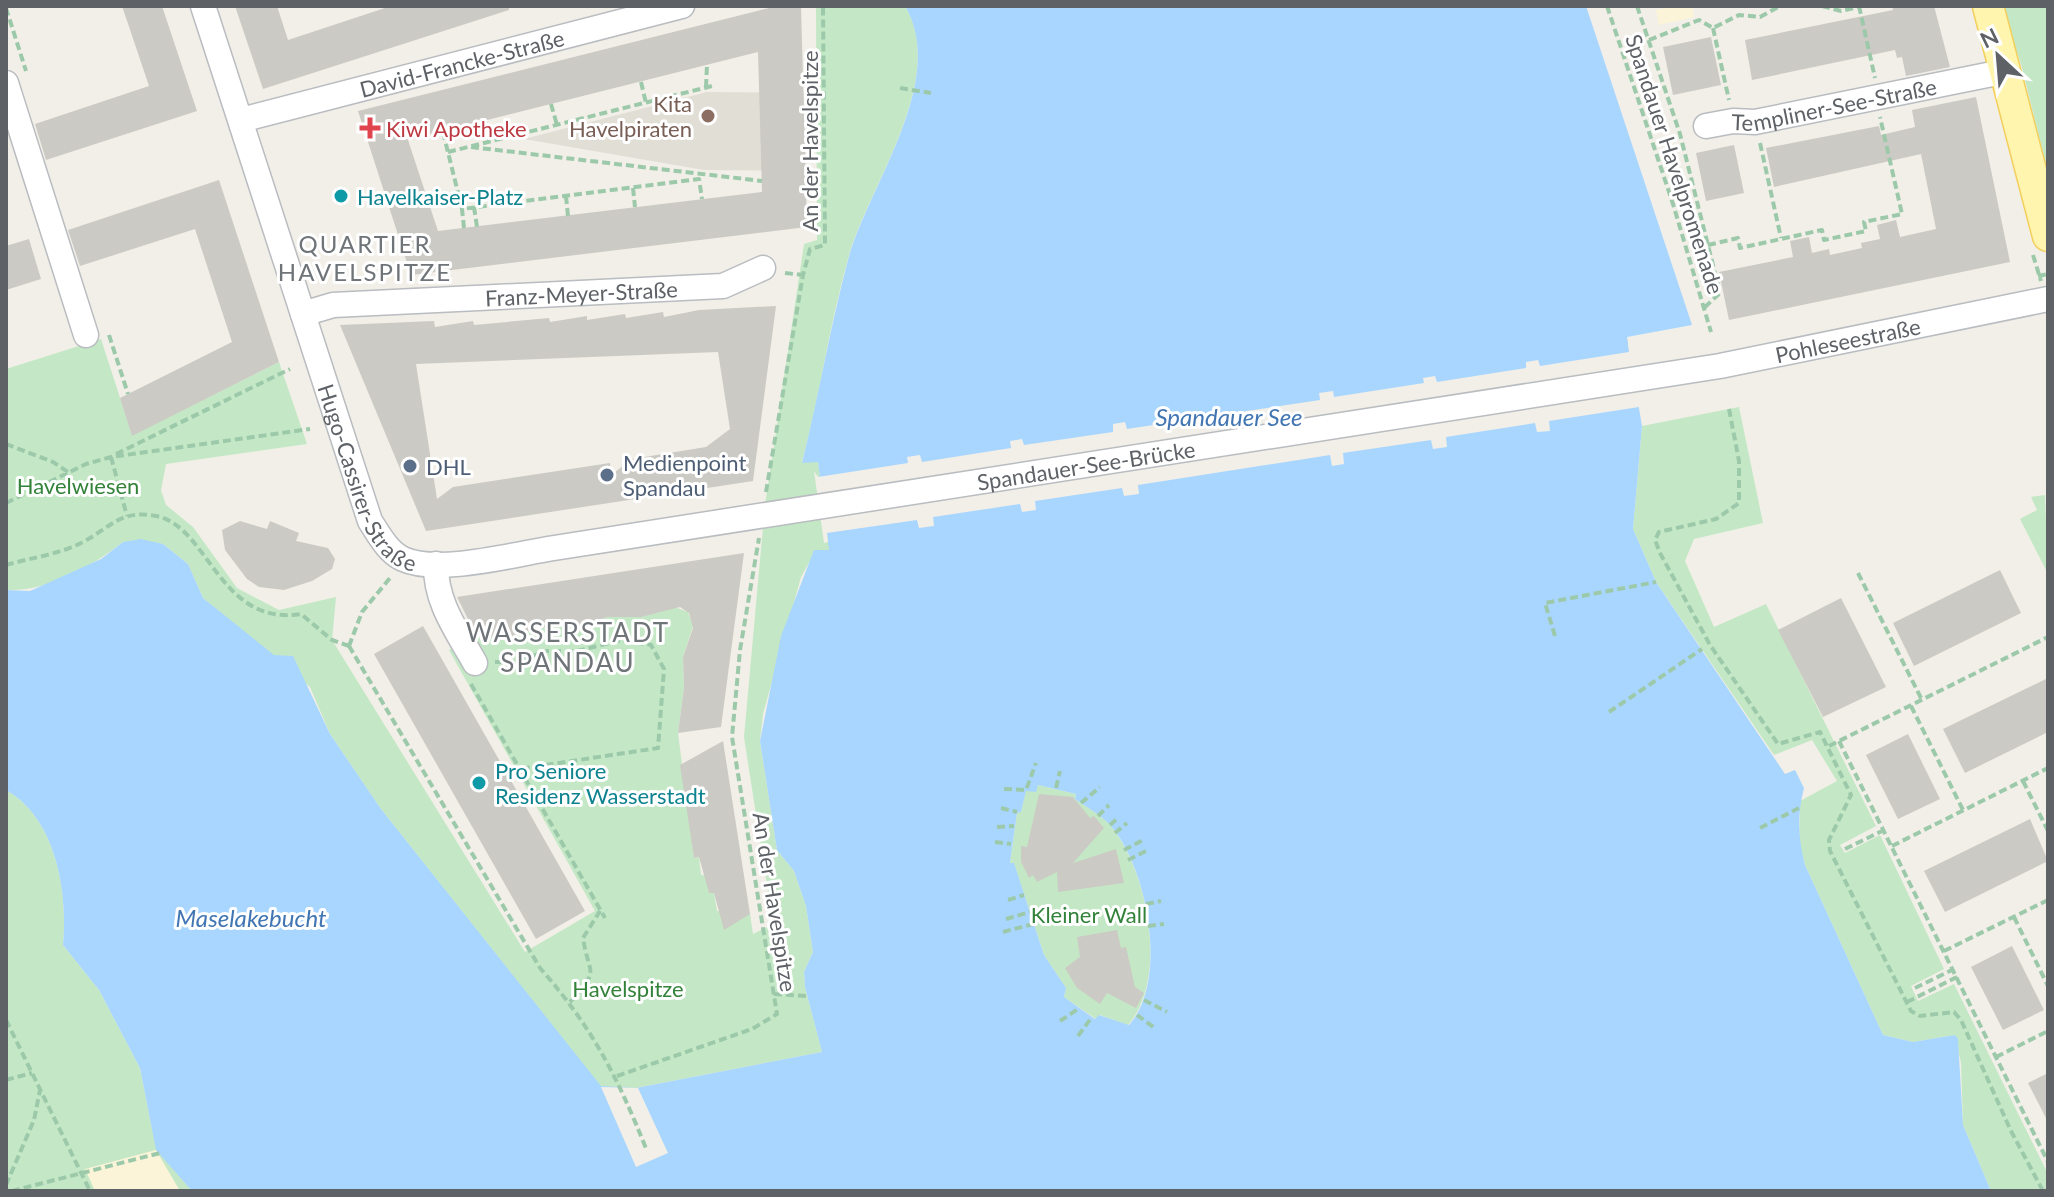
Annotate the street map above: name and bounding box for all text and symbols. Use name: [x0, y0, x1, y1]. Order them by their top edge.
north arrow: [1958, 16, 2038, 96]
text: N: [1975, 22, 2003, 53]
street label: David-Francke-Straße: [357, 24, 567, 102]
street label: Spandauer Havelpromenade: [1620, 31, 1730, 297]
street label: An der Havelspitze: [796, 50, 823, 232]
street label: Templiner-See-Straße: [1731, 72, 1939, 136]
place label: Kita Havelpiraten: [569, 90, 692, 142]
marker: Kita Havelpiraten: [699, 107, 717, 125]
place label: Kiwi Apotheke: [386, 115, 527, 142]
marker: Kiwi Apotheke: [361, 119, 379, 137]
place label: Havelkaiser-Platz: [357, 183, 523, 210]
marker: Havelkaiser-Platz: [332, 187, 350, 205]
district label: QUARTIER HAVELSPITZE: [278, 229, 452, 286]
street label: Franz-Meyer-Straße: [484, 275, 678, 311]
street label: Pohleseestraße: [1773, 312, 1923, 368]
street label: Hugo-Cassirer-Straße: [313, 380, 420, 576]
water label: Spandauer See: [1155, 402, 1303, 431]
street label: Spandauer-See-Brücke: [975, 435, 1197, 495]
place label: Medienpoint Spandau: [623, 449, 746, 501]
place label: DHL: [426, 453, 471, 480]
marker: DHL: [401, 457, 419, 475]
marker: Medienpoint Spandau: [598, 466, 616, 484]
park label: Havelwiesen: [17, 472, 139, 499]
district label: WASSERSTADT SPANDAU: [466, 616, 670, 678]
place label: Pro Seniore Residenz Wasserstadt: [495, 757, 706, 809]
marker: Pro Seniore Residenz Wasserstadt: [470, 774, 488, 792]
street label: An der Havelspitze: [747, 810, 803, 994]
park label: Kleiner Wall: [1031, 901, 1147, 928]
water label: Maselakebucht: [176, 903, 327, 932]
park label: Havelspitze: [572, 975, 684, 1002]

